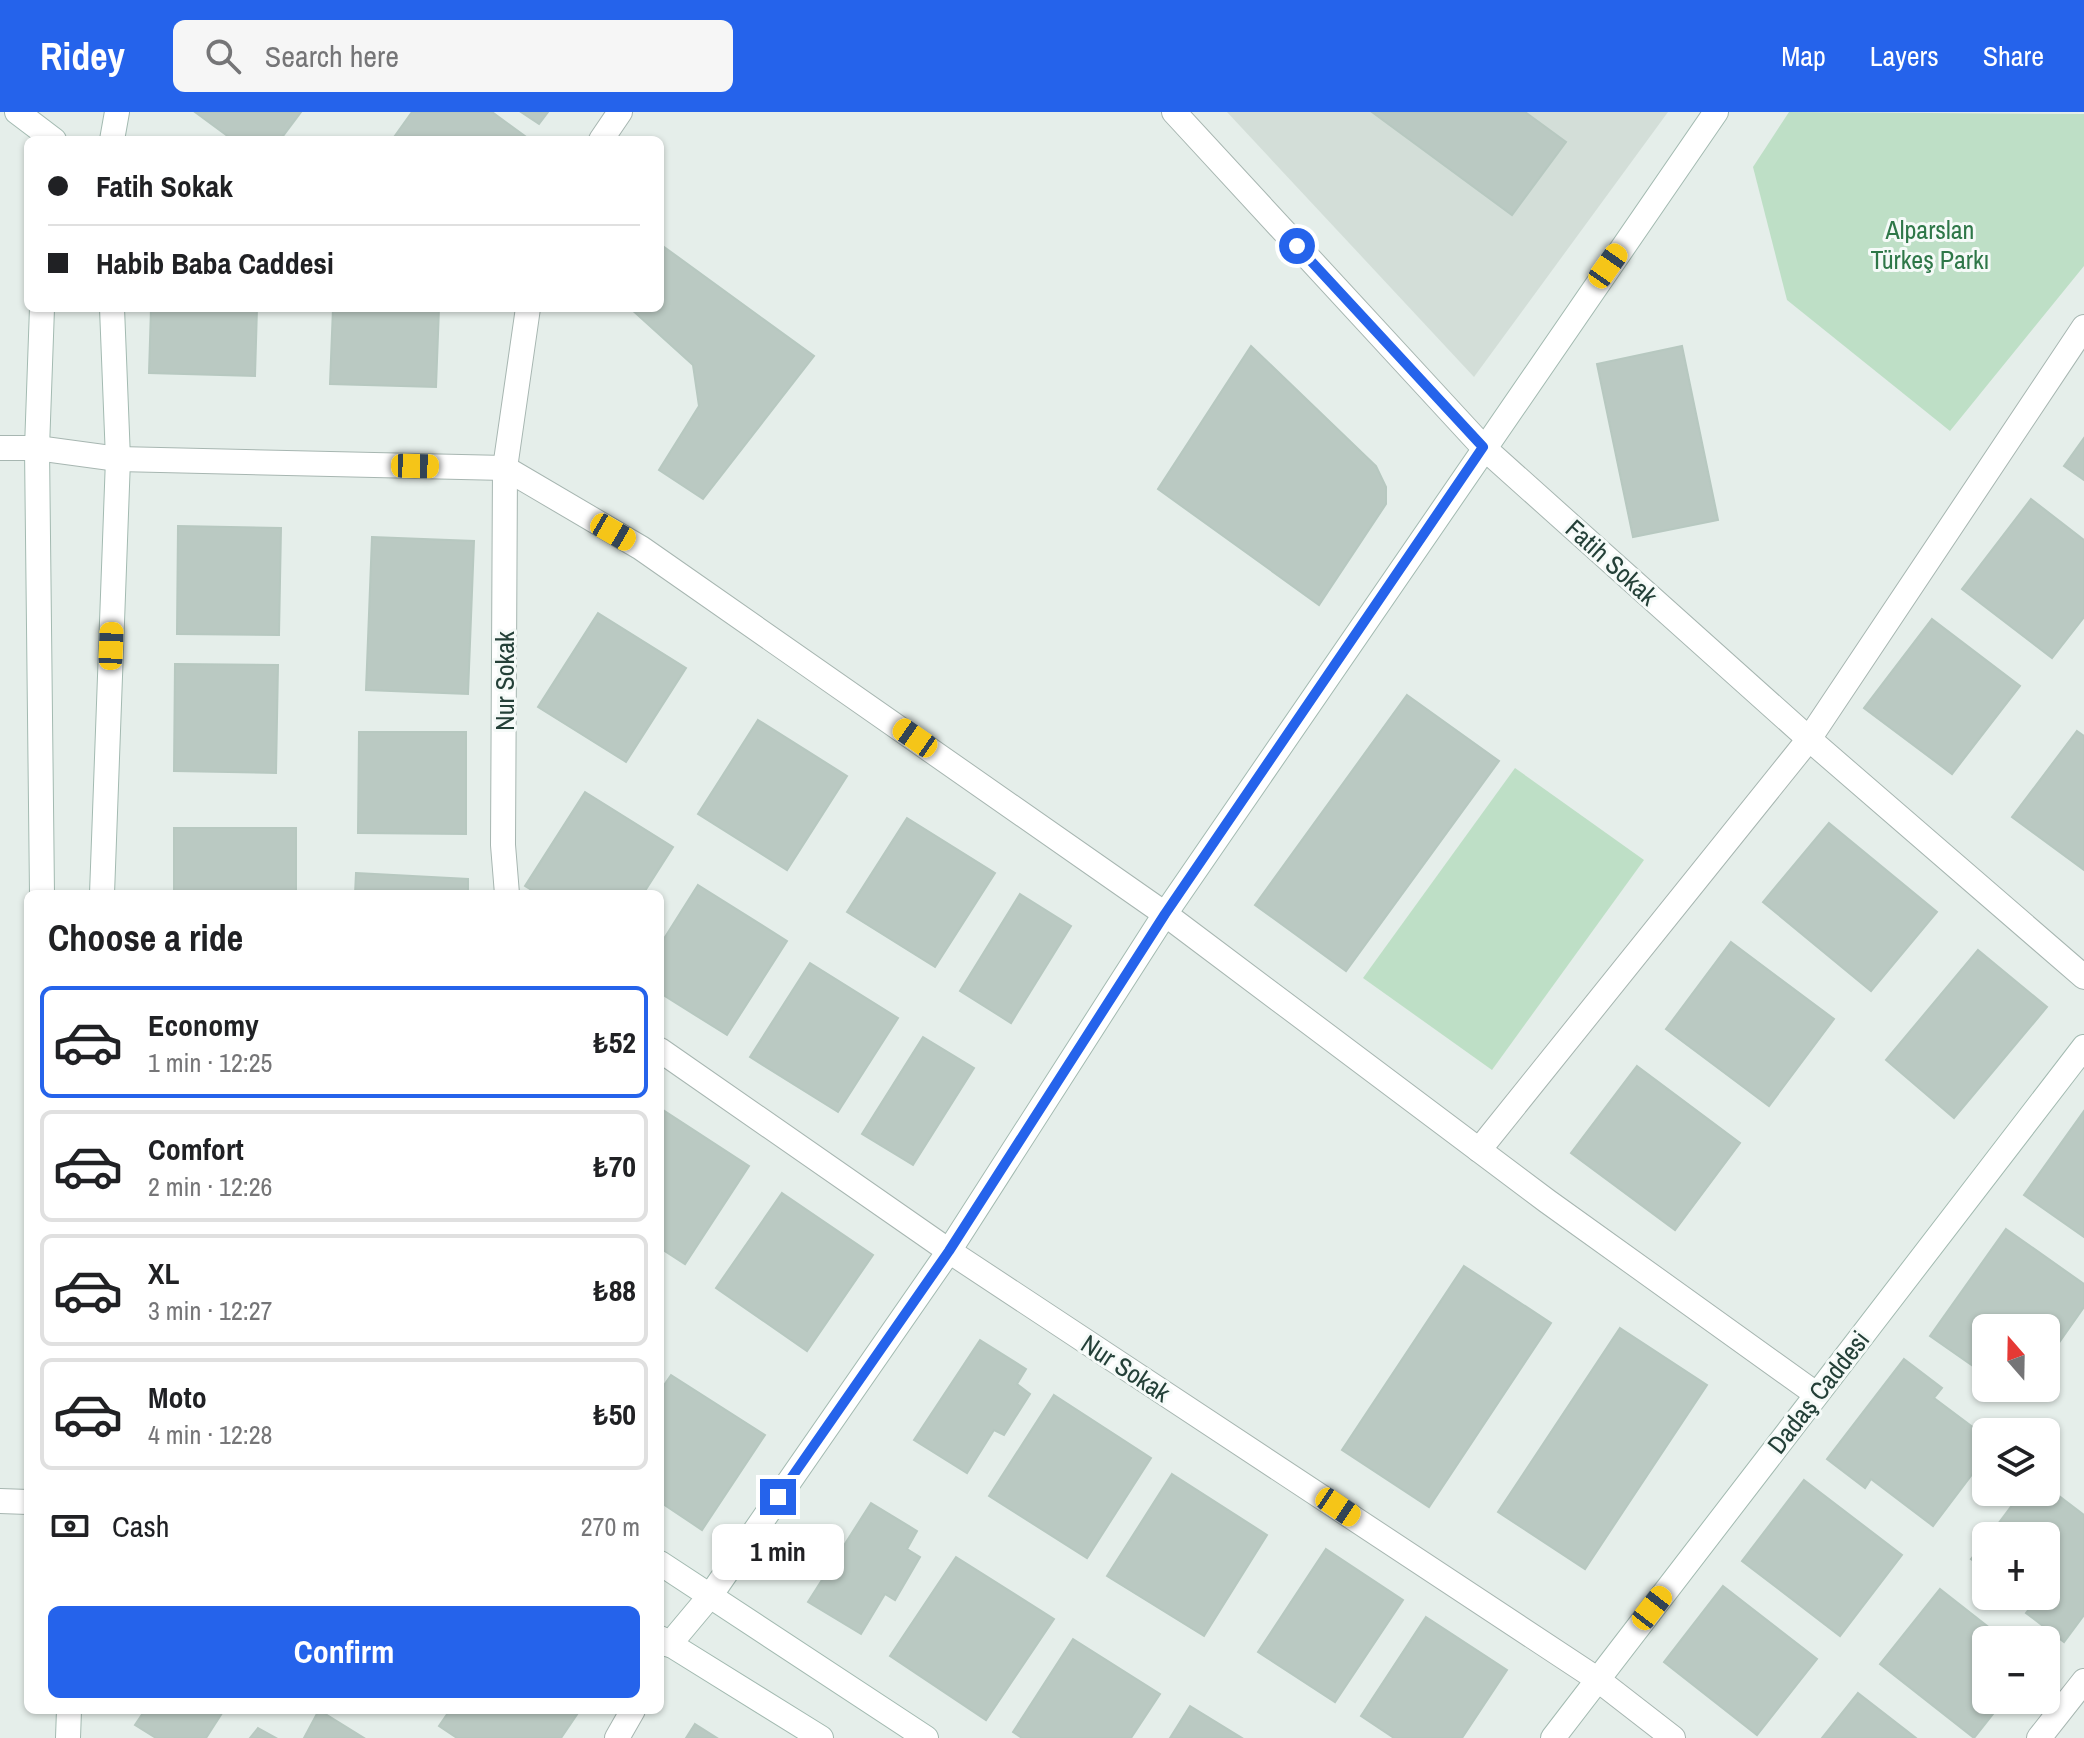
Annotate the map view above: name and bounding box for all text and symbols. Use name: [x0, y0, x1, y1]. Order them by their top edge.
search box: [173, 20, 733, 92]
text: Ridey: [40, 31, 125, 82]
icon: search: [201, 34, 245, 78]
text: Search here: [265, 36, 399, 76]
text: Map: [1781, 37, 1826, 75]
text: Layers: [1870, 37, 1939, 75]
text: Share: [1983, 37, 2044, 75]
text: Fatih Sokak: [96, 166, 233, 206]
park label: Alparslan Türkeş Parkı: [1870, 212, 1990, 277]
route start: [1279, 228, 1315, 264]
car: [1584, 239, 1632, 293]
text: Habib Baba Caddesi: [96, 243, 334, 283]
car: [391, 454, 439, 478]
car: [586, 510, 640, 554]
street label: Fatih Sokak: [1558, 511, 1666, 613]
car: [98, 622, 124, 670]
street label: Nur Sokak: [487, 631, 522, 731]
car: [888, 714, 942, 762]
text: Choose a ride: [48, 914, 243, 962]
text: Economy: [148, 1005, 259, 1045]
icon: car: [52, 1006, 124, 1078]
text: ₺52: [594, 1022, 636, 1062]
text: 1 min · 12:25: [148, 1045, 272, 1080]
text: Comfort: [148, 1129, 244, 1169]
icon: car: [52, 1130, 124, 1202]
text: ₺70: [594, 1146, 636, 1186]
text: 2 min · 12:26: [148, 1169, 272, 1204]
text: XL: [148, 1253, 179, 1293]
icon: car: [52, 1254, 124, 1326]
text: ₺88: [594, 1270, 636, 1310]
text: 3 min · 12:27: [148, 1293, 272, 1328]
north arrow: [1972, 1314, 2060, 1402]
map controls: [1972, 1314, 2060, 1714]
street label: Dadaş Caddesi: [1759, 1323, 1877, 1461]
street label: Nur Sokak: [1075, 1326, 1178, 1410]
text: Moto: [148, 1377, 207, 1417]
icon: car: [52, 1378, 124, 1450]
text: ₺50: [594, 1394, 636, 1434]
text: 4 min · 12:28: [148, 1417, 272, 1452]
button: layers: [1972, 1418, 2060, 1506]
route end: [760, 1479, 796, 1515]
car: [1311, 1484, 1365, 1530]
icon: cash: [48, 1504, 92, 1548]
text: Cash: [112, 1506, 169, 1546]
text: 270 m: [581, 1509, 640, 1544]
button: +: [1972, 1522, 2060, 1610]
callout: 1 min: [712, 1525, 844, 1581]
text: 1 min: [750, 1534, 806, 1569]
car: [1628, 1582, 1676, 1634]
button: Confirm: [48, 1606, 640, 1698]
button: −: [1972, 1626, 2060, 1714]

